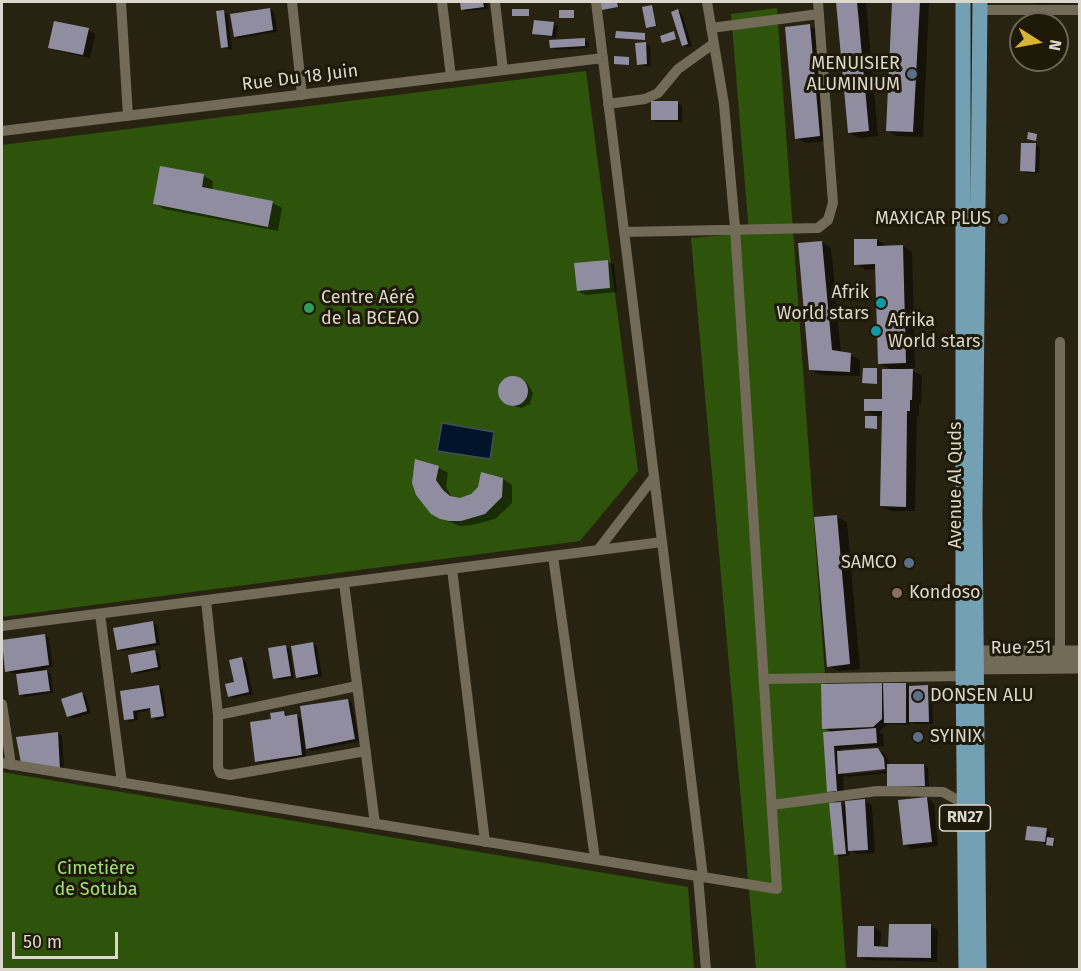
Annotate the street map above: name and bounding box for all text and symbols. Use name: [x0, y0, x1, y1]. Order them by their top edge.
north arrow: [1009, 12, 1069, 72]
text: N: [1045, 38, 1066, 52]
place label: MENUISIER ALUMINIUM: [806, 53, 900, 96]
street label: Rue Du 18 Juin: [241, 60, 359, 96]
marker: MENUISIER ALUMINIUM: [905, 67, 919, 81]
place label: MAXICAR PLUS: [875, 208, 991, 230]
marker: MAXICAR PLUS: [996, 212, 1010, 226]
place label: Afrik World stars: [776, 282, 869, 324]
place label: Centre Aéré de la BCEAO: [321, 287, 419, 330]
marker: Afrik World stars: [874, 296, 888, 310]
marker: Centre Aéré de la BCEAO: [302, 301, 316, 315]
place label: Afrika World stars: [888, 310, 981, 352]
marker: Afrika World stars: [869, 324, 883, 338]
street label: Avenue Al Quds: [945, 422, 967, 548]
place label: SAMCO: [841, 552, 897, 574]
marker: SAMCO: [902, 556, 916, 570]
place label: Kondoso: [909, 582, 981, 604]
marker: Kondoso: [890, 586, 904, 600]
street label: Rue 251: [990, 637, 1052, 659]
place label: DONSEN ALU: [930, 685, 1034, 707]
marker: DONSEN ALU: [911, 689, 925, 703]
place label: SYINIX: [930, 726, 982, 748]
marker: SYINIX: [911, 730, 925, 744]
road number: RN27: [940, 805, 990, 831]
park label: Cimetière de Sotuba: [55, 858, 137, 900]
scale bar: [15, 920, 122, 958]
text: 50 m: [23, 931, 62, 953]

